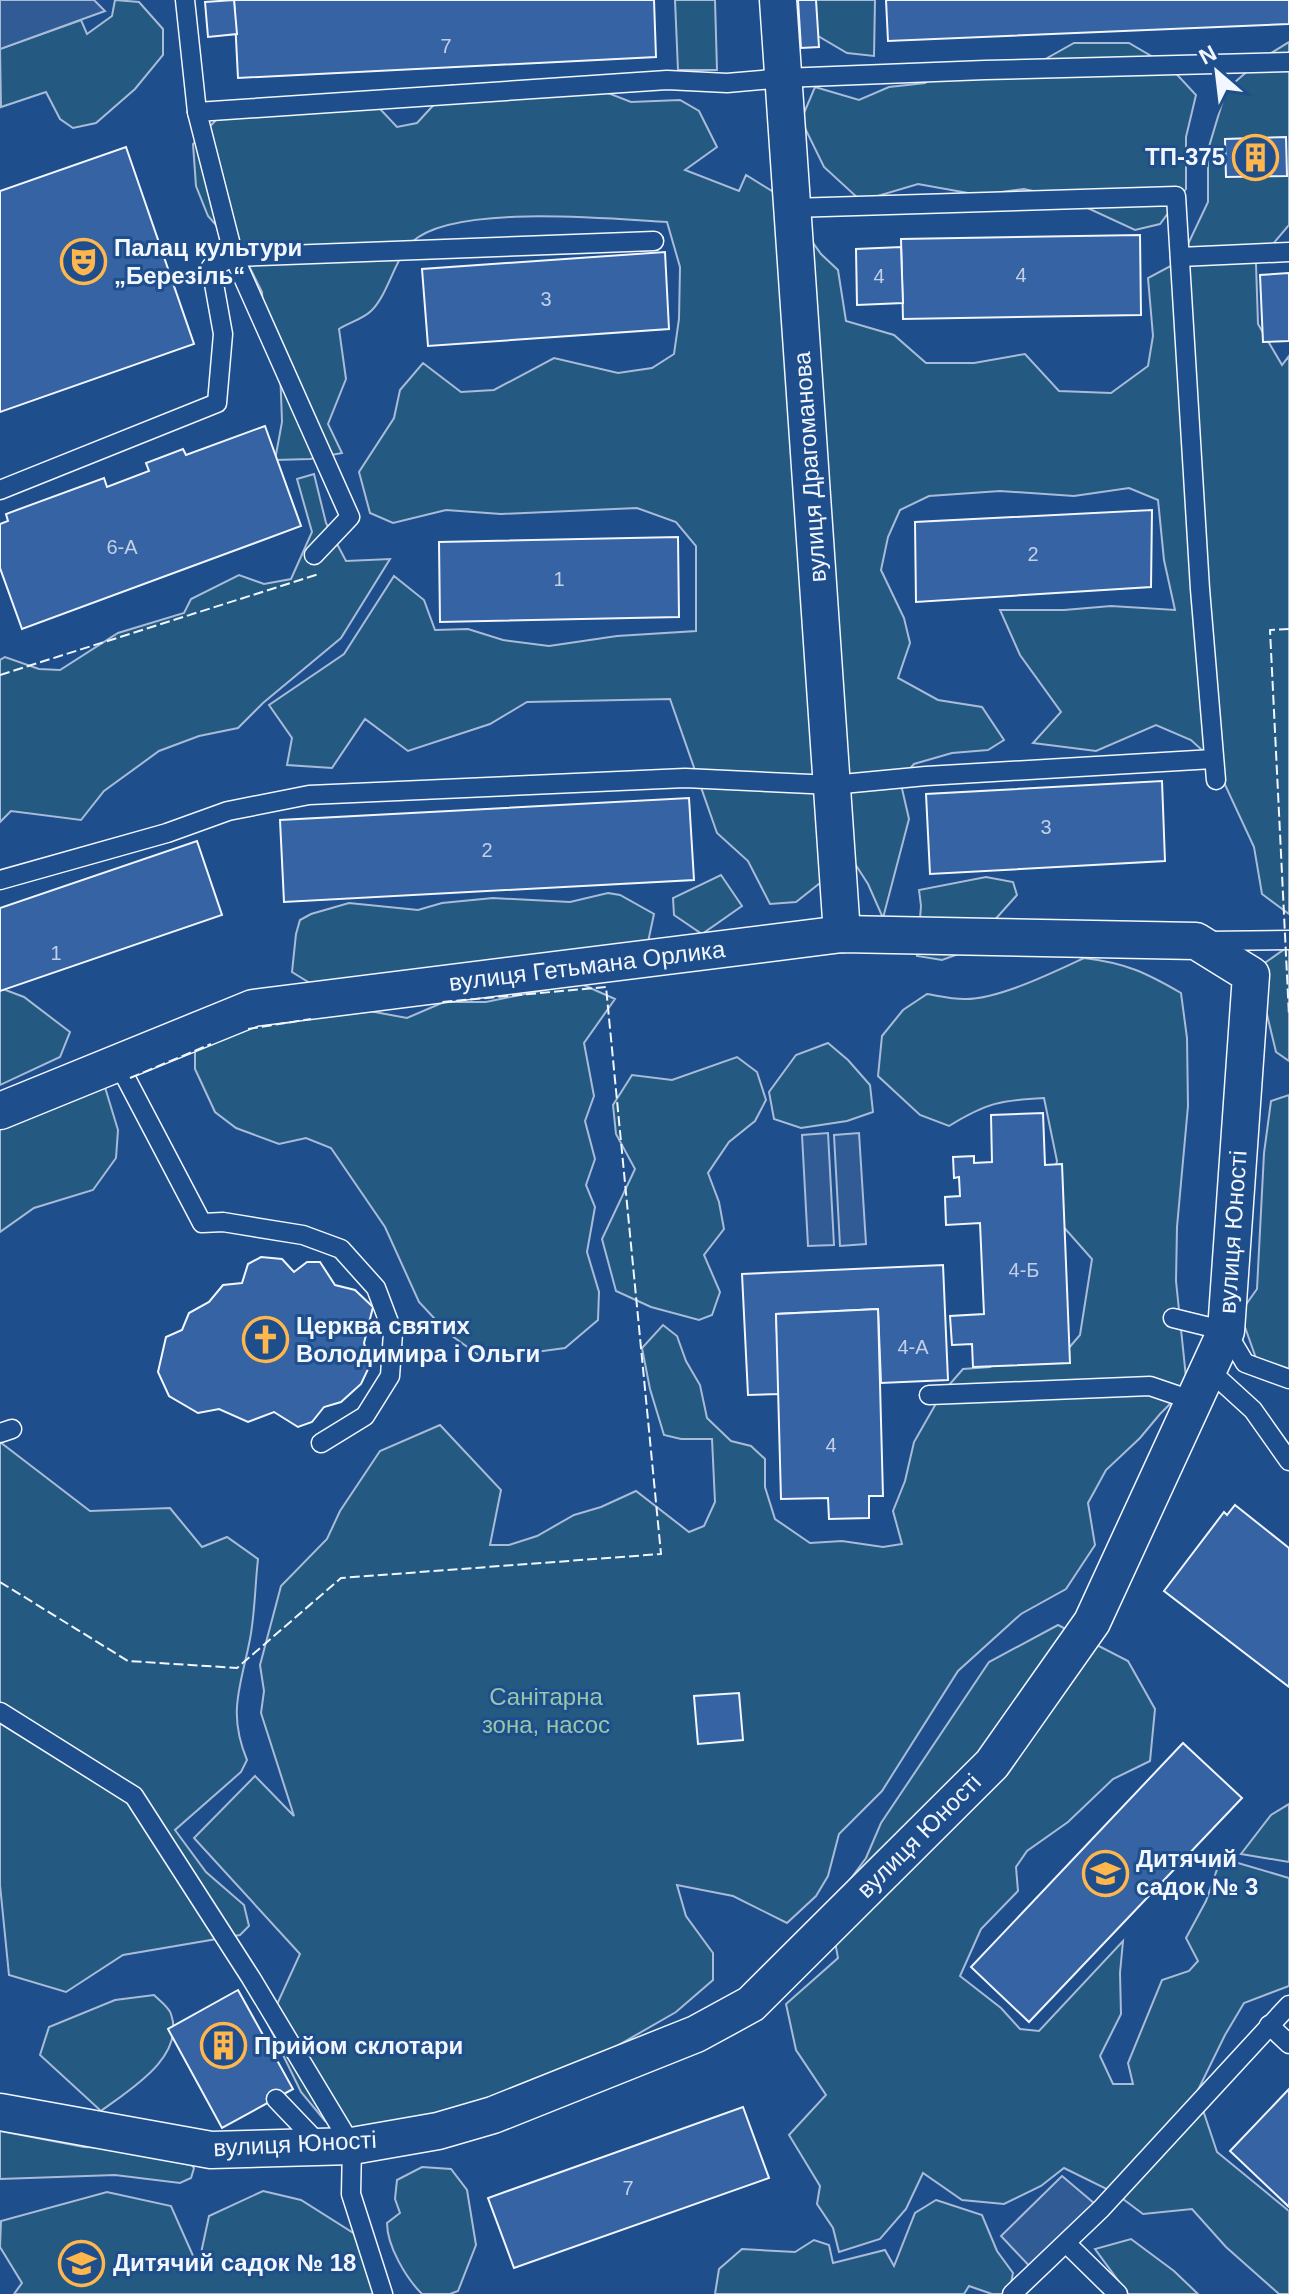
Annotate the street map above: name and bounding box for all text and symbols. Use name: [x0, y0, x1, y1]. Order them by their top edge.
north arrow: [1177, 32, 1257, 112]
house number: 7: [440, 35, 452, 57]
text: N: [1195, 40, 1221, 70]
building icon: ТП-375: [1232, 133, 1280, 181]
place label: ТП-375: [1145, 143, 1225, 170]
place label: Палац культури „Березіль“: [114, 234, 302, 289]
theatre icon: Палац культури „Березіль“: [59, 238, 107, 286]
house number: 4: [1015, 264, 1027, 286]
house number: 4: [873, 265, 885, 287]
house number: 3: [540, 288, 552, 310]
street label: вулиця Драгоманова: [788, 350, 831, 583]
house number: 6-А: [106, 536, 138, 558]
house number: 2: [1027, 543, 1039, 565]
house number: 1: [553, 568, 565, 590]
house number: 3: [1040, 816, 1052, 838]
house number: 2: [481, 839, 493, 861]
street label: вулиця Гетьмана Орлика: [447, 935, 727, 996]
house number: 1: [50, 942, 62, 964]
street label: вулиця Юності: [1213, 1149, 1252, 1315]
house number: 4-Б: [1009, 1259, 1039, 1281]
place label: Церква святих Володимира і Ольги: [296, 1312, 540, 1367]
church icon: Церква святих Володимира і Ольги: [241, 1316, 289, 1364]
house number: 4-А: [897, 1336, 929, 1358]
house number: 4: [825, 1434, 837, 1456]
park label: Санітарна зона, насос: [482, 1683, 610, 1738]
street label: вулиця Юності: [851, 1768, 986, 1903]
place label: Дитячий садок № 3: [1136, 1845, 1258, 1900]
school or university icon: Дитячий садок № 3: [1081, 1849, 1129, 1897]
building icon: Прийом склотари: [199, 2022, 247, 2070]
place label: Прийом склотари: [254, 2032, 463, 2059]
street label: вулиця Юності: [213, 2126, 377, 2161]
house number: 7: [622, 2177, 634, 2199]
school or university icon: Дитячий садок № 18: [58, 2239, 106, 2287]
place label: Дитячий садок № 18: [113, 2249, 356, 2276]

